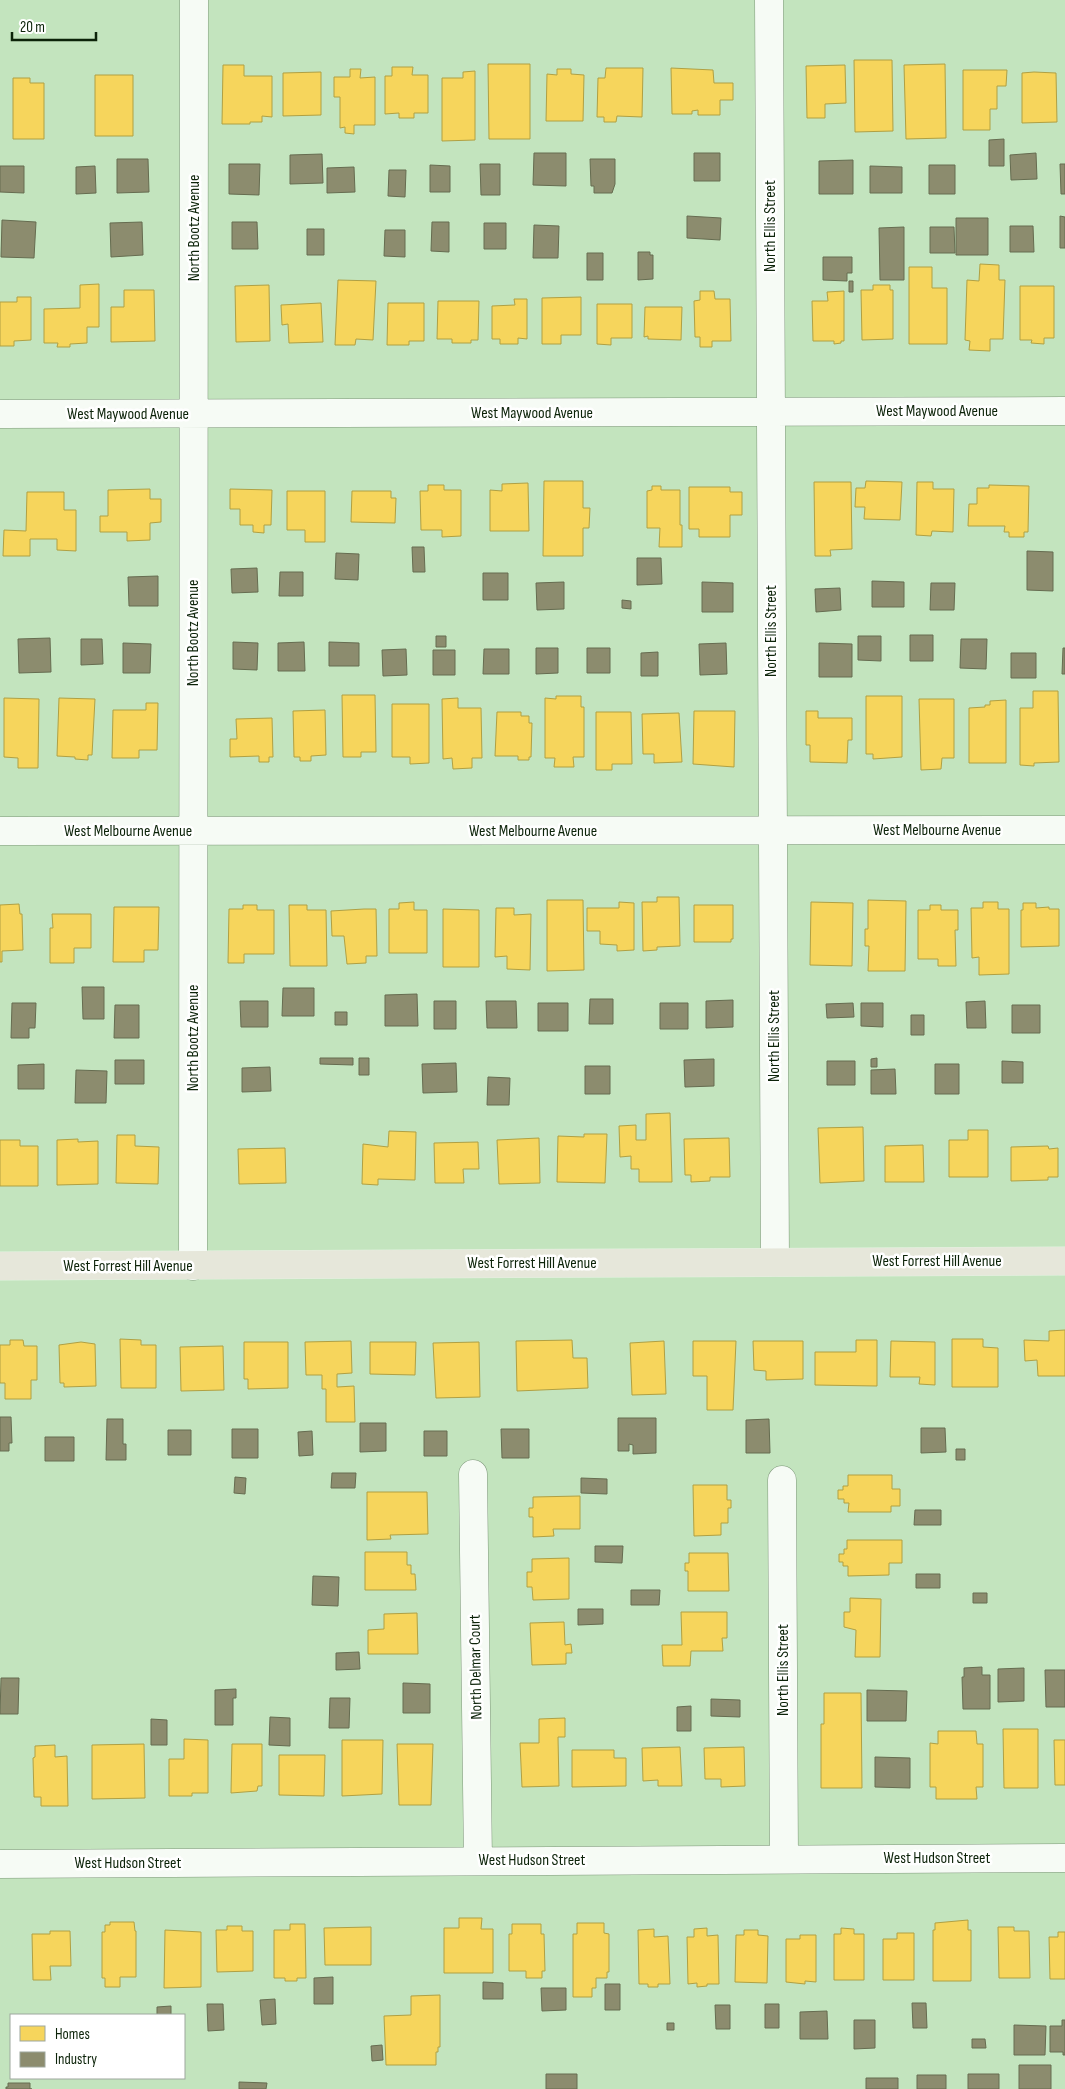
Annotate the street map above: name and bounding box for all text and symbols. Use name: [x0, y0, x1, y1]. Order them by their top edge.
scale bar: [12, 10, 96, 42]
text: 20 m: [20, 18, 45, 37]
street label: North Bootz Avenue: [185, 175, 204, 281]
street label: North Ellis Street: [761, 180, 780, 272]
street label: West Maywood Avenue: [876, 402, 998, 421]
street label: West Maywood Avenue: [471, 404, 593, 423]
street label: West Maywood Avenue: [67, 405, 189, 424]
street label: North Bootz Avenue: [184, 580, 203, 686]
street label: North Ellis Street: [762, 585, 781, 677]
street label: West Melbourne Avenue: [873, 821, 1001, 840]
street label: West Melbourne Avenue: [64, 822, 192, 841]
street label: West Melbourne Avenue: [469, 822, 597, 841]
street label: North Bootz Avenue: [184, 985, 203, 1091]
street label: North Ellis Street: [765, 990, 784, 1082]
street label: West Forrest Hill Avenue: [872, 1252, 1002, 1271]
street label: West Forrest Hill Avenue: [467, 1254, 597, 1273]
street label: West Forrest Hill Avenue: [63, 1257, 193, 1276]
street label: North Delmar Court: [466, 1614, 486, 1720]
street label: North Ellis Street: [774, 1624, 793, 1716]
street label: West Hudson Street: [884, 1849, 990, 1868]
street label: West Hudson Street: [479, 1851, 585, 1870]
street label: West Hudson Street: [75, 1854, 181, 1873]
legend: [10, 2014, 185, 2079]
text: Homes: [55, 2025, 90, 2044]
text: Industry: [55, 2050, 97, 2069]

